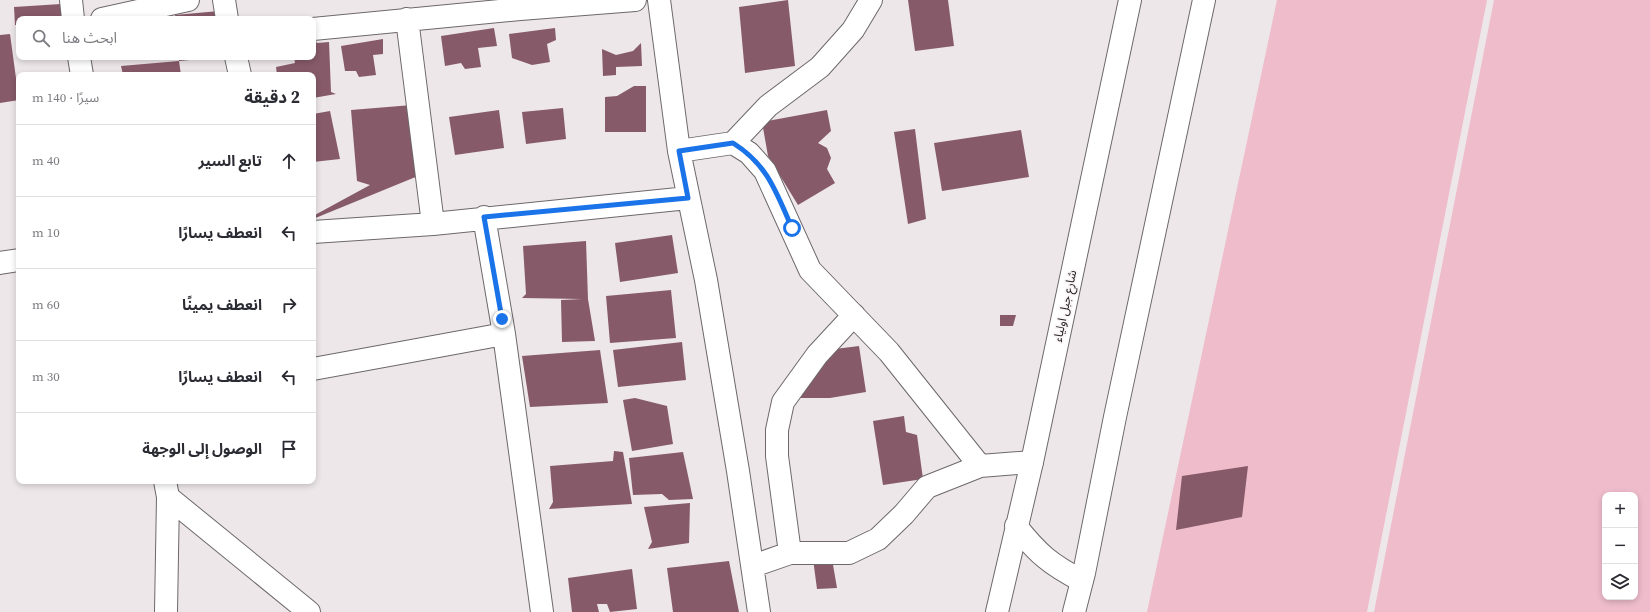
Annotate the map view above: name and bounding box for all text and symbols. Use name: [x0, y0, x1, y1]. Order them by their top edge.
search box: [16, 16, 316, 60]
icon: search: [30, 27, 52, 49]
text: ابحث هنا: [62, 27, 117, 48]
text: 2 دقيقة: [244, 85, 300, 109]
text: سيرًا · 140 m: [32, 89, 99, 106]
text: تابع السير: [199, 150, 262, 171]
icon: ahead: [278, 150, 300, 172]
text: 40 m: [32, 152, 60, 169]
route start: [783, 219, 801, 237]
text: انعطف يسارًا: [178, 222, 262, 243]
icon: left: [278, 222, 300, 244]
text: 10 m: [32, 224, 60, 241]
street label: شارع جبل اولياء: [1050, 269, 1081, 344]
text: انعطف يمينًا: [182, 294, 262, 315]
icon: right: [278, 294, 300, 316]
text: 60 m: [32, 296, 60, 313]
route end: [493, 310, 511, 328]
text: انعطف يسارًا: [178, 366, 262, 387]
icon: left: [278, 366, 300, 388]
text: 30 m: [32, 368, 60, 385]
text: الوصول إلى الوجهة: [142, 438, 262, 459]
icon: arrive: [278, 438, 300, 460]
map controls: [1602, 492, 1638, 600]
button: +: [1602, 492, 1638, 528]
button: −: [1602, 528, 1638, 564]
button: layers: [1602, 564, 1638, 600]

